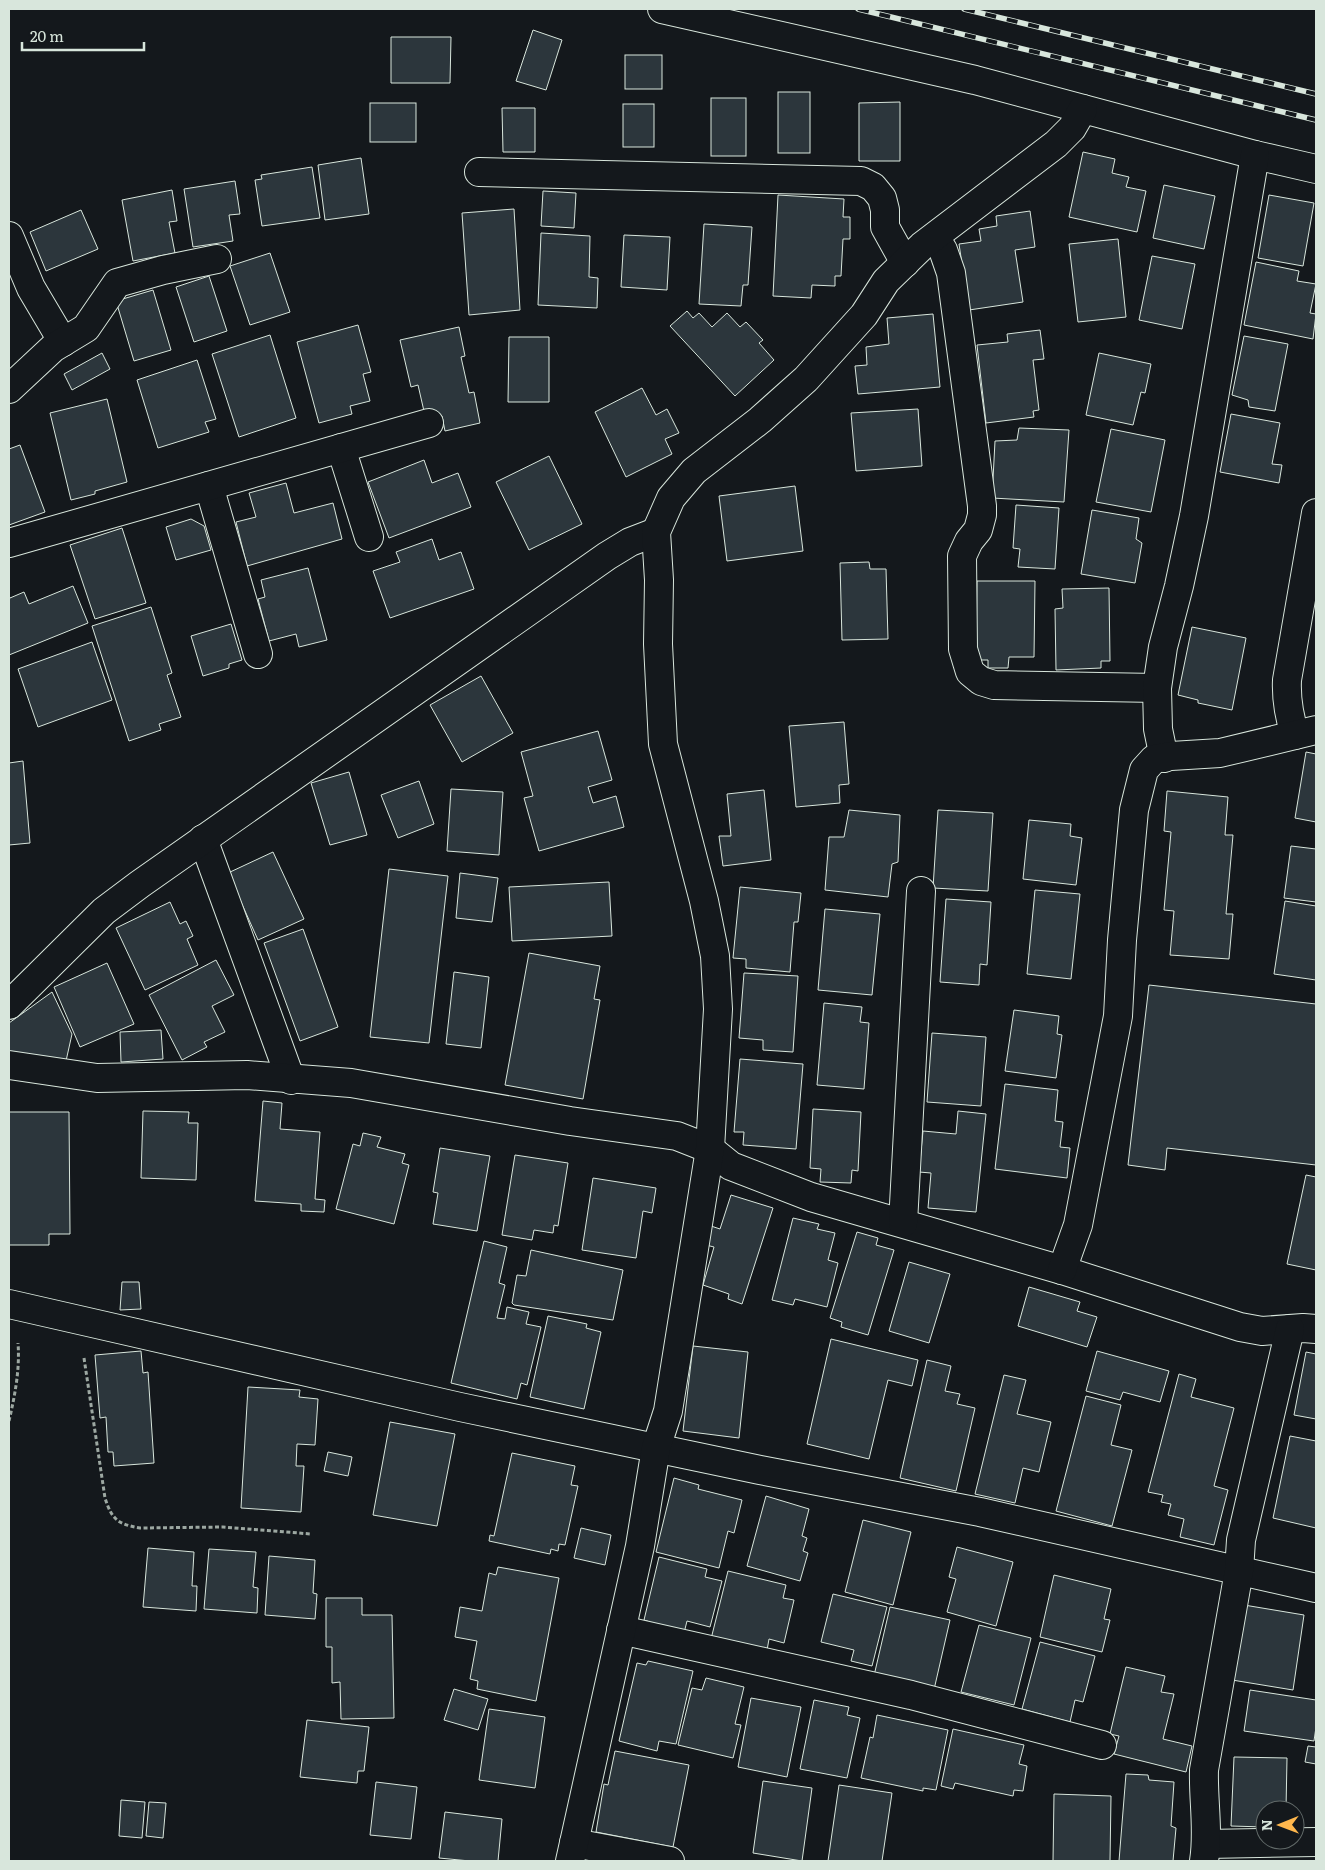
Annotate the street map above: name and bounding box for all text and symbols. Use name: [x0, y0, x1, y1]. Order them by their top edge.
scale bar: [22, 20, 145, 52]
text: 20 m: [30, 24, 64, 47]
north arrow: [1255, 1800, 1305, 1850]
text: N: [1256, 1819, 1276, 1831]

